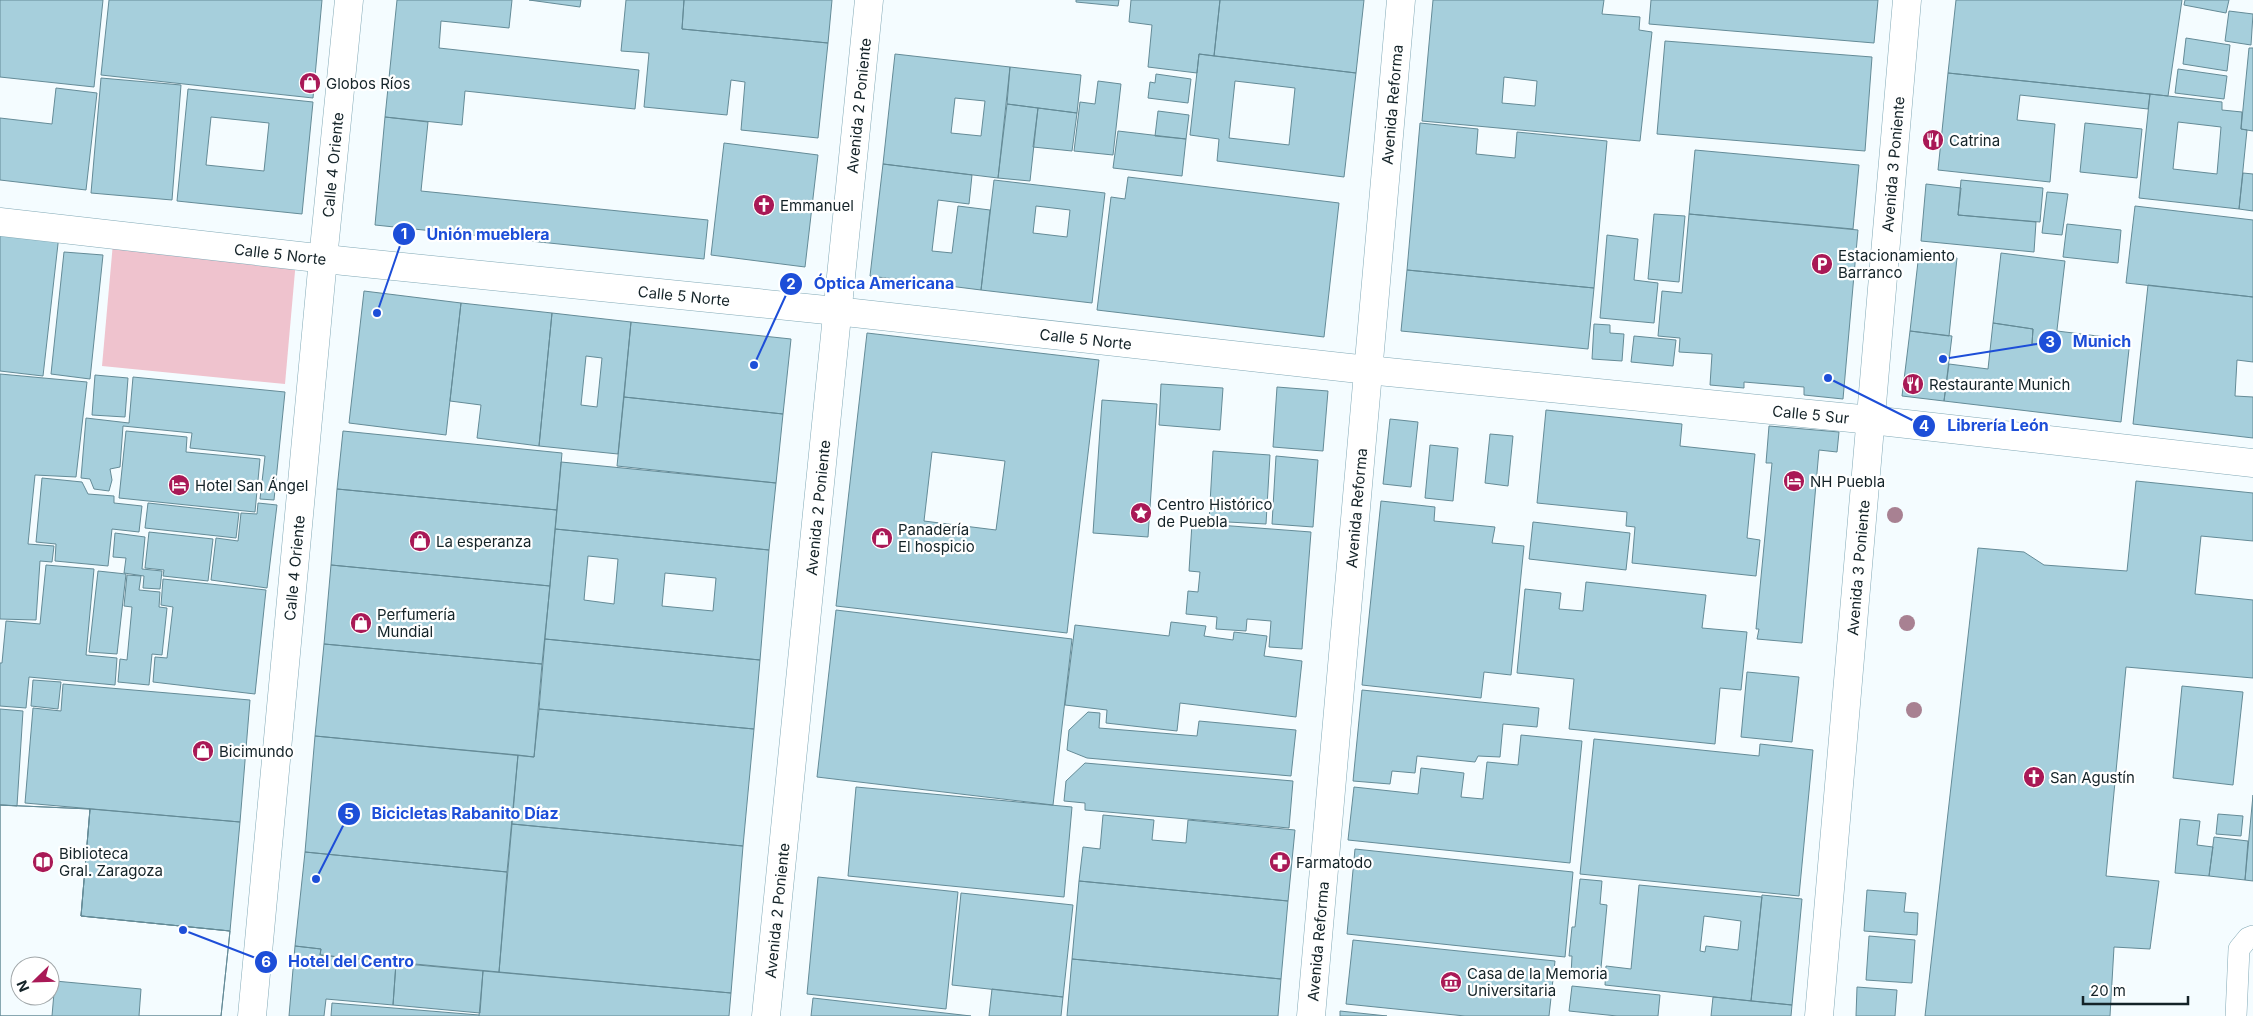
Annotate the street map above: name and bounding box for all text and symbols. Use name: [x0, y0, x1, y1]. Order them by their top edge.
street label: Avenida 2 Poniente: [842, 37, 875, 174]
street label: Avenida Reforma: [1377, 44, 1407, 165]
shop icon: Globos Ríos: [298, 71, 322, 95]
place label: Globos Ríos: [326, 74, 410, 93]
street label: Avenida 3 Poniente: [1877, 96, 1908, 233]
street label: Calle 4 Oriente: [318, 111, 347, 218]
restaurant icon: Catrina: [1921, 128, 1945, 152]
place label: Catrina: [1949, 131, 2000, 150]
church icon: Emmanuel: [752, 193, 776, 217]
place label: Emmanuel: [780, 196, 854, 215]
callout: Unión mueblera: [392, 219, 560, 250]
text: 1: [401, 224, 407, 243]
text: Unión mueblera: [426, 224, 550, 244]
street label: Calle 5 Norte: [233, 239, 327, 268]
place label: Estacionamiento Barranco: [1838, 246, 1955, 282]
parking icon: Estacionamiento Barranco: [1810, 252, 1834, 276]
callout: Óptica Americana: [779, 268, 964, 299]
text: Óptica Americana: [814, 273, 954, 293]
text: 2: [786, 274, 796, 293]
street label: Calle 5 Norte: [637, 281, 731, 310]
street label: Calle 5 Norte: [1039, 324, 1133, 353]
callout: Munich: [2037, 326, 2141, 357]
text: Munich: [2073, 331, 2131, 351]
text: 3: [2045, 332, 2055, 351]
restaurant icon: Restaurante Munich: [1901, 372, 1925, 396]
place label: Restaurante Munich: [1929, 375, 2070, 394]
street label: Calle 5 Sur: [1771, 401, 1850, 427]
callout: Librería León: [1912, 410, 2058, 441]
text: Librería León: [1947, 415, 2049, 435]
text: 4: [1919, 416, 1929, 435]
street label: Avenida 2 Poniente: [801, 439, 834, 576]
street label: Avenida Reforma: [1341, 447, 1371, 569]
hotel icon: NH Puebla: [1782, 469, 1806, 493]
place label: NH Puebla: [1810, 472, 1885, 491]
hotel icon: Hotel San Ángel: [167, 473, 191, 497]
place label: Hotel San Ángel: [195, 476, 308, 495]
place label: Centro Histórico de Puebla: [1157, 495, 1273, 531]
street label: Avenida 3 Poniente: [1842, 499, 1873, 636]
place icon: Centro Histórico de Puebla: [1129, 501, 1153, 525]
street label: Calle 4 Oriente: [280, 514, 308, 621]
place label: Panadería El hospicio: [898, 520, 975, 556]
shop icon: Panadería El hospicio: [870, 526, 894, 550]
shop icon: La esperanza: [408, 529, 432, 553]
place label: La esperanza: [436, 532, 531, 551]
place label: Perfumería Mundial: [377, 605, 455, 641]
shop icon: Perfumería Mundial: [349, 611, 373, 635]
shop icon: Bicimundo: [191, 739, 215, 763]
place label: Bicimundo: [219, 742, 294, 761]
church icon: San Agustín: [2022, 765, 2046, 789]
place label: San Agustín: [2050, 768, 2135, 787]
callout: Bicicletas Rabanito Díaz: [336, 798, 568, 829]
text: Bicicletas Rabanito Díaz: [371, 803, 559, 823]
text: 5: [344, 804, 354, 823]
street label: Avenida 2 Poniente: [760, 842, 793, 979]
place label: Biblioteca Gral. Zaragoza: [59, 844, 163, 880]
library icon: Biblioteca Gral. Zaragoza: [31, 850, 55, 874]
pharmacy icon: Farmatodo: [1268, 850, 1292, 874]
place label: Farmatodo: [1296, 853, 1372, 872]
street label: Avenida Reforma: [1303, 881, 1332, 1002]
callout: Hotel del Centro: [253, 946, 424, 977]
text: Hotel del Centro: [288, 951, 414, 971]
text: 6: [261, 952, 271, 971]
north arrow: [10, 956, 60, 1006]
place label: Casa de la Memoria Universitaria: [1467, 964, 1608, 1000]
museum icon: Casa de la Memoria Universitaria: [1439, 970, 1463, 994]
scale bar: [2083, 974, 2188, 1006]
text: N: [13, 978, 32, 995]
text: 20 m: [2090, 981, 2126, 1000]

